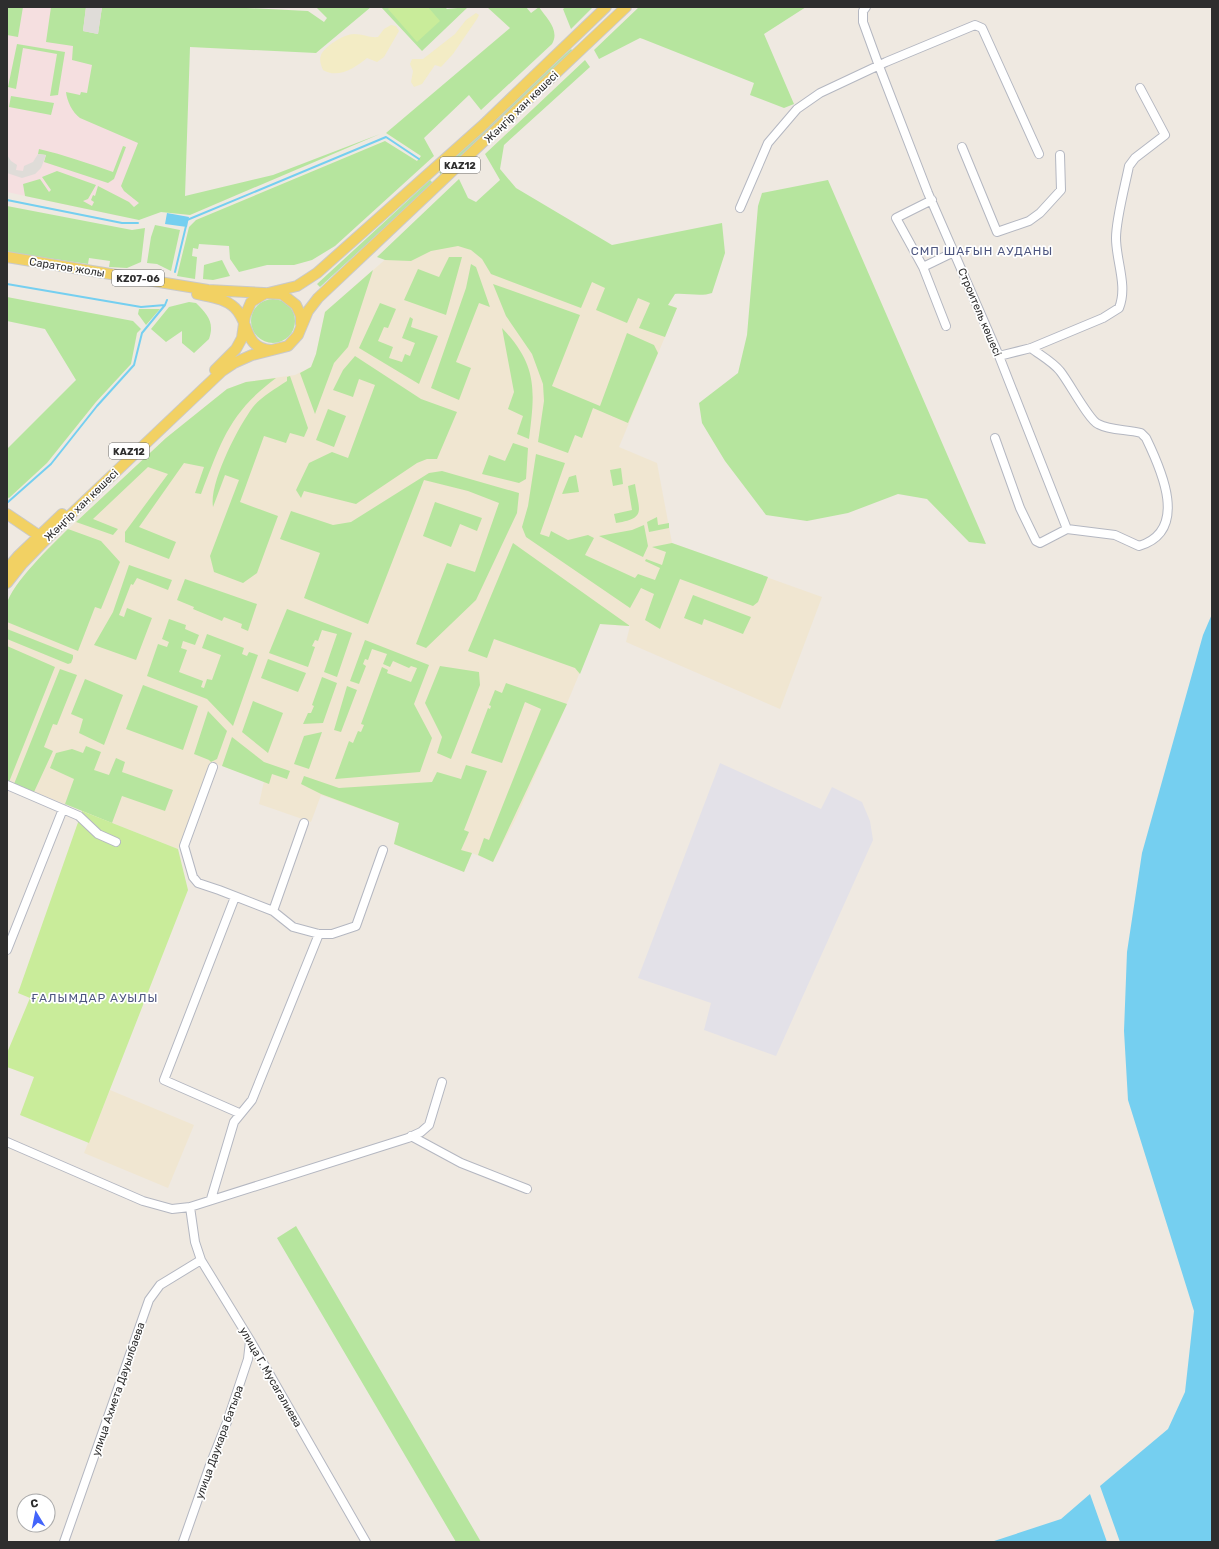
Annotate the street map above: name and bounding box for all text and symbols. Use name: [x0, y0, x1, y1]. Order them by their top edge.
street label: Жәңгір хан көшесі: [482, 69, 561, 146]
road number: KAZ12: [440, 157, 480, 173]
district label: СМП ШАҒЫН АУДАНЫ: [911, 244, 1053, 258]
street label: Саратов жолы: [28, 255, 105, 280]
street label: Строитель көшесі: [955, 266, 1004, 358]
road number: KZ07-06: [112, 270, 164, 286]
road number: KAZ12: [109, 443, 149, 459]
street label: Жәңгір хан көшесі: [42, 467, 121, 544]
district label: ҒАЛЫМДАР АУЫЛЫ: [32, 991, 158, 1005]
street label: улица Ахмета Дауылбаева: [89, 1321, 148, 1458]
street label: улица Г. Мусагалиева: [237, 1325, 305, 1430]
street label: улица Даукара батыра: [193, 1384, 246, 1501]
north arrow: [16, 1493, 56, 1533]
text: С: [29, 1497, 40, 1511]

